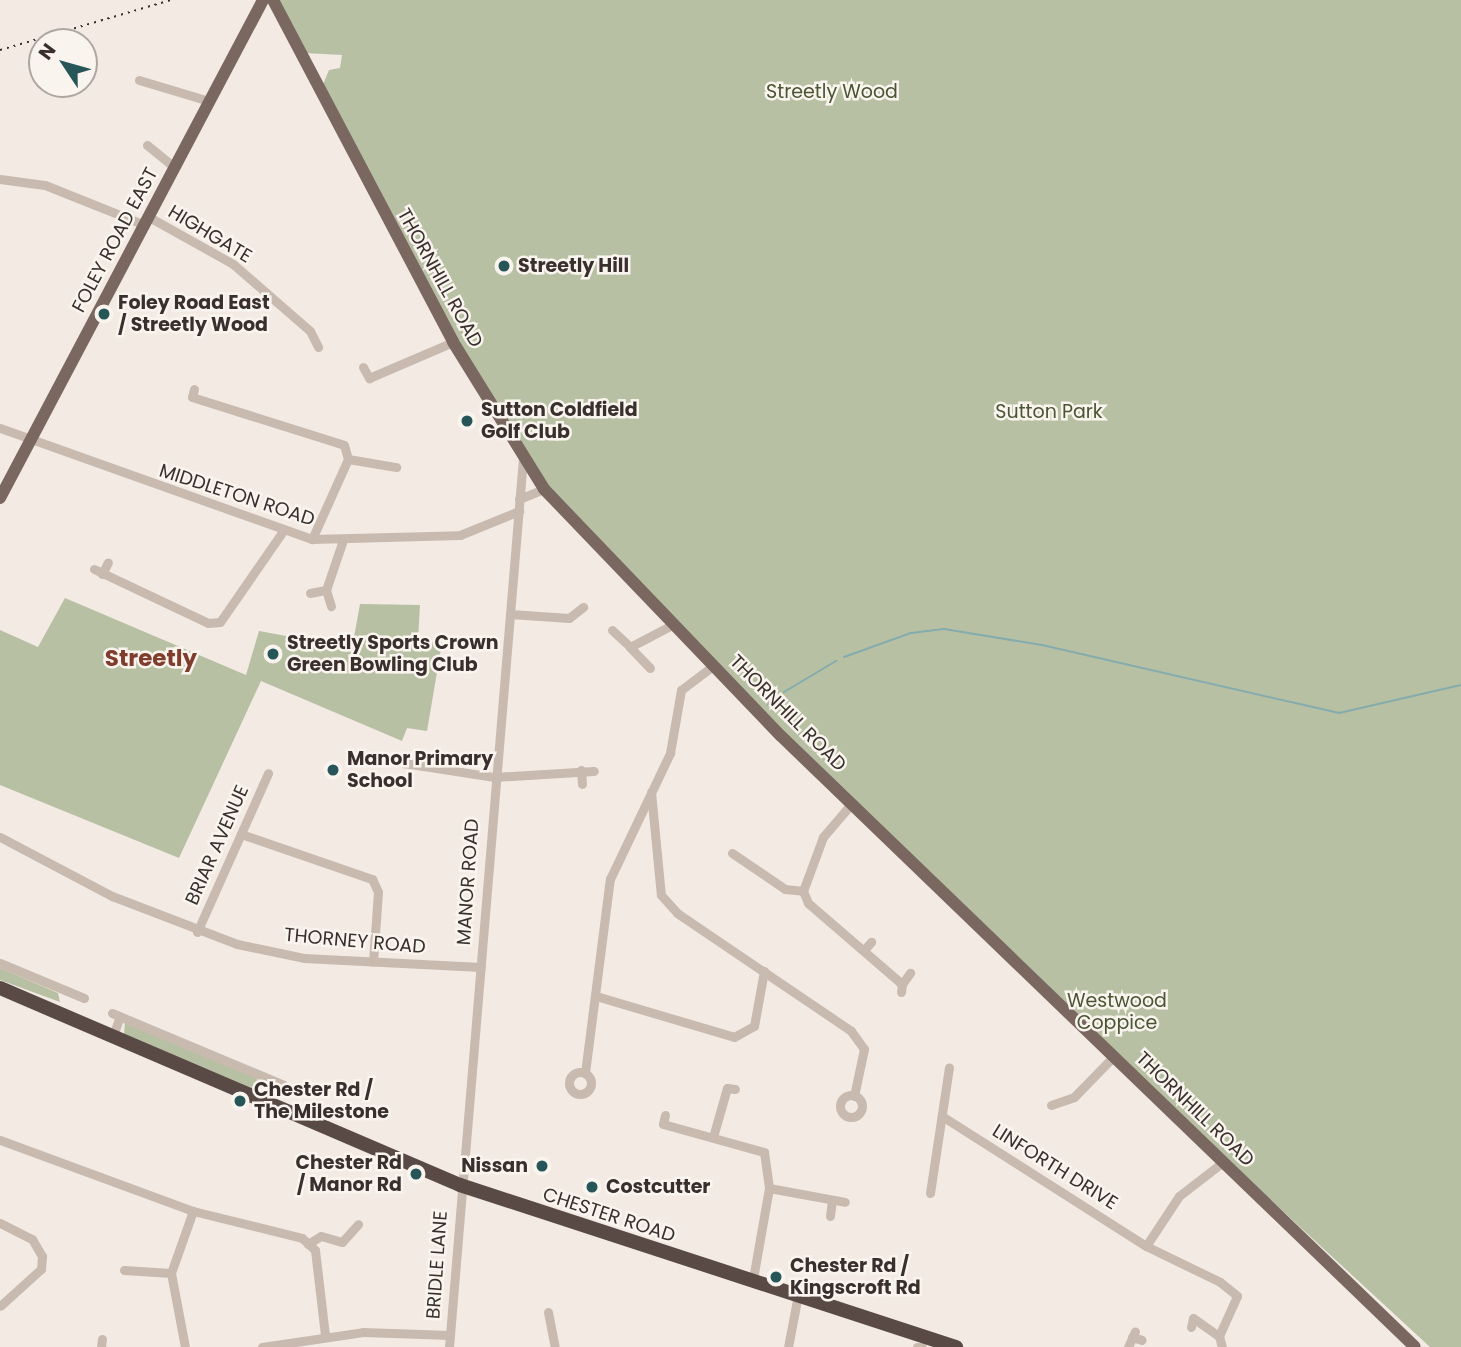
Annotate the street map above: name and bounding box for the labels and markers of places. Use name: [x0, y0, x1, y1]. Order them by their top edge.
place label: Streetly Hill: [518, 255, 629, 277]
marker: Streetly Hill: [496, 258, 512, 274]
place label: Foley Road East / Streetly Wood: [118, 292, 270, 336]
marker: Foley Road East / Streetly Wood: [96, 306, 112, 322]
place label: Sutton Coldfield Golf Club: [481, 399, 638, 443]
marker: Sutton Coldfield Golf Club: [459, 413, 475, 429]
place label: Streetly Sports Crown Green Bowling Club: [287, 632, 498, 676]
marker: Streetly Sports Crown Green Bowling Club: [265, 646, 281, 662]
place label: Manor Primary School: [347, 748, 493, 792]
marker: Manor Primary School: [325, 762, 341, 778]
place label: Chester Rd / The Milestone: [254, 1079, 389, 1123]
marker: Chester Rd / The Milestone: [232, 1093, 248, 1109]
place label: Chester Rd / Manor Rd: [296, 1152, 402, 1196]
place label: Nissan: [461, 1155, 528, 1177]
marker: Nissan: [534, 1158, 550, 1174]
marker: Chester Rd / Manor Rd: [408, 1166, 424, 1182]
place label: Costcutter: [606, 1176, 710, 1198]
marker: Costcutter: [584, 1179, 600, 1195]
place label: Chester Rd / Kingscroft Rd: [790, 1255, 921, 1299]
marker: Chester Rd / Kingscroft Rd: [768, 1269, 784, 1285]

